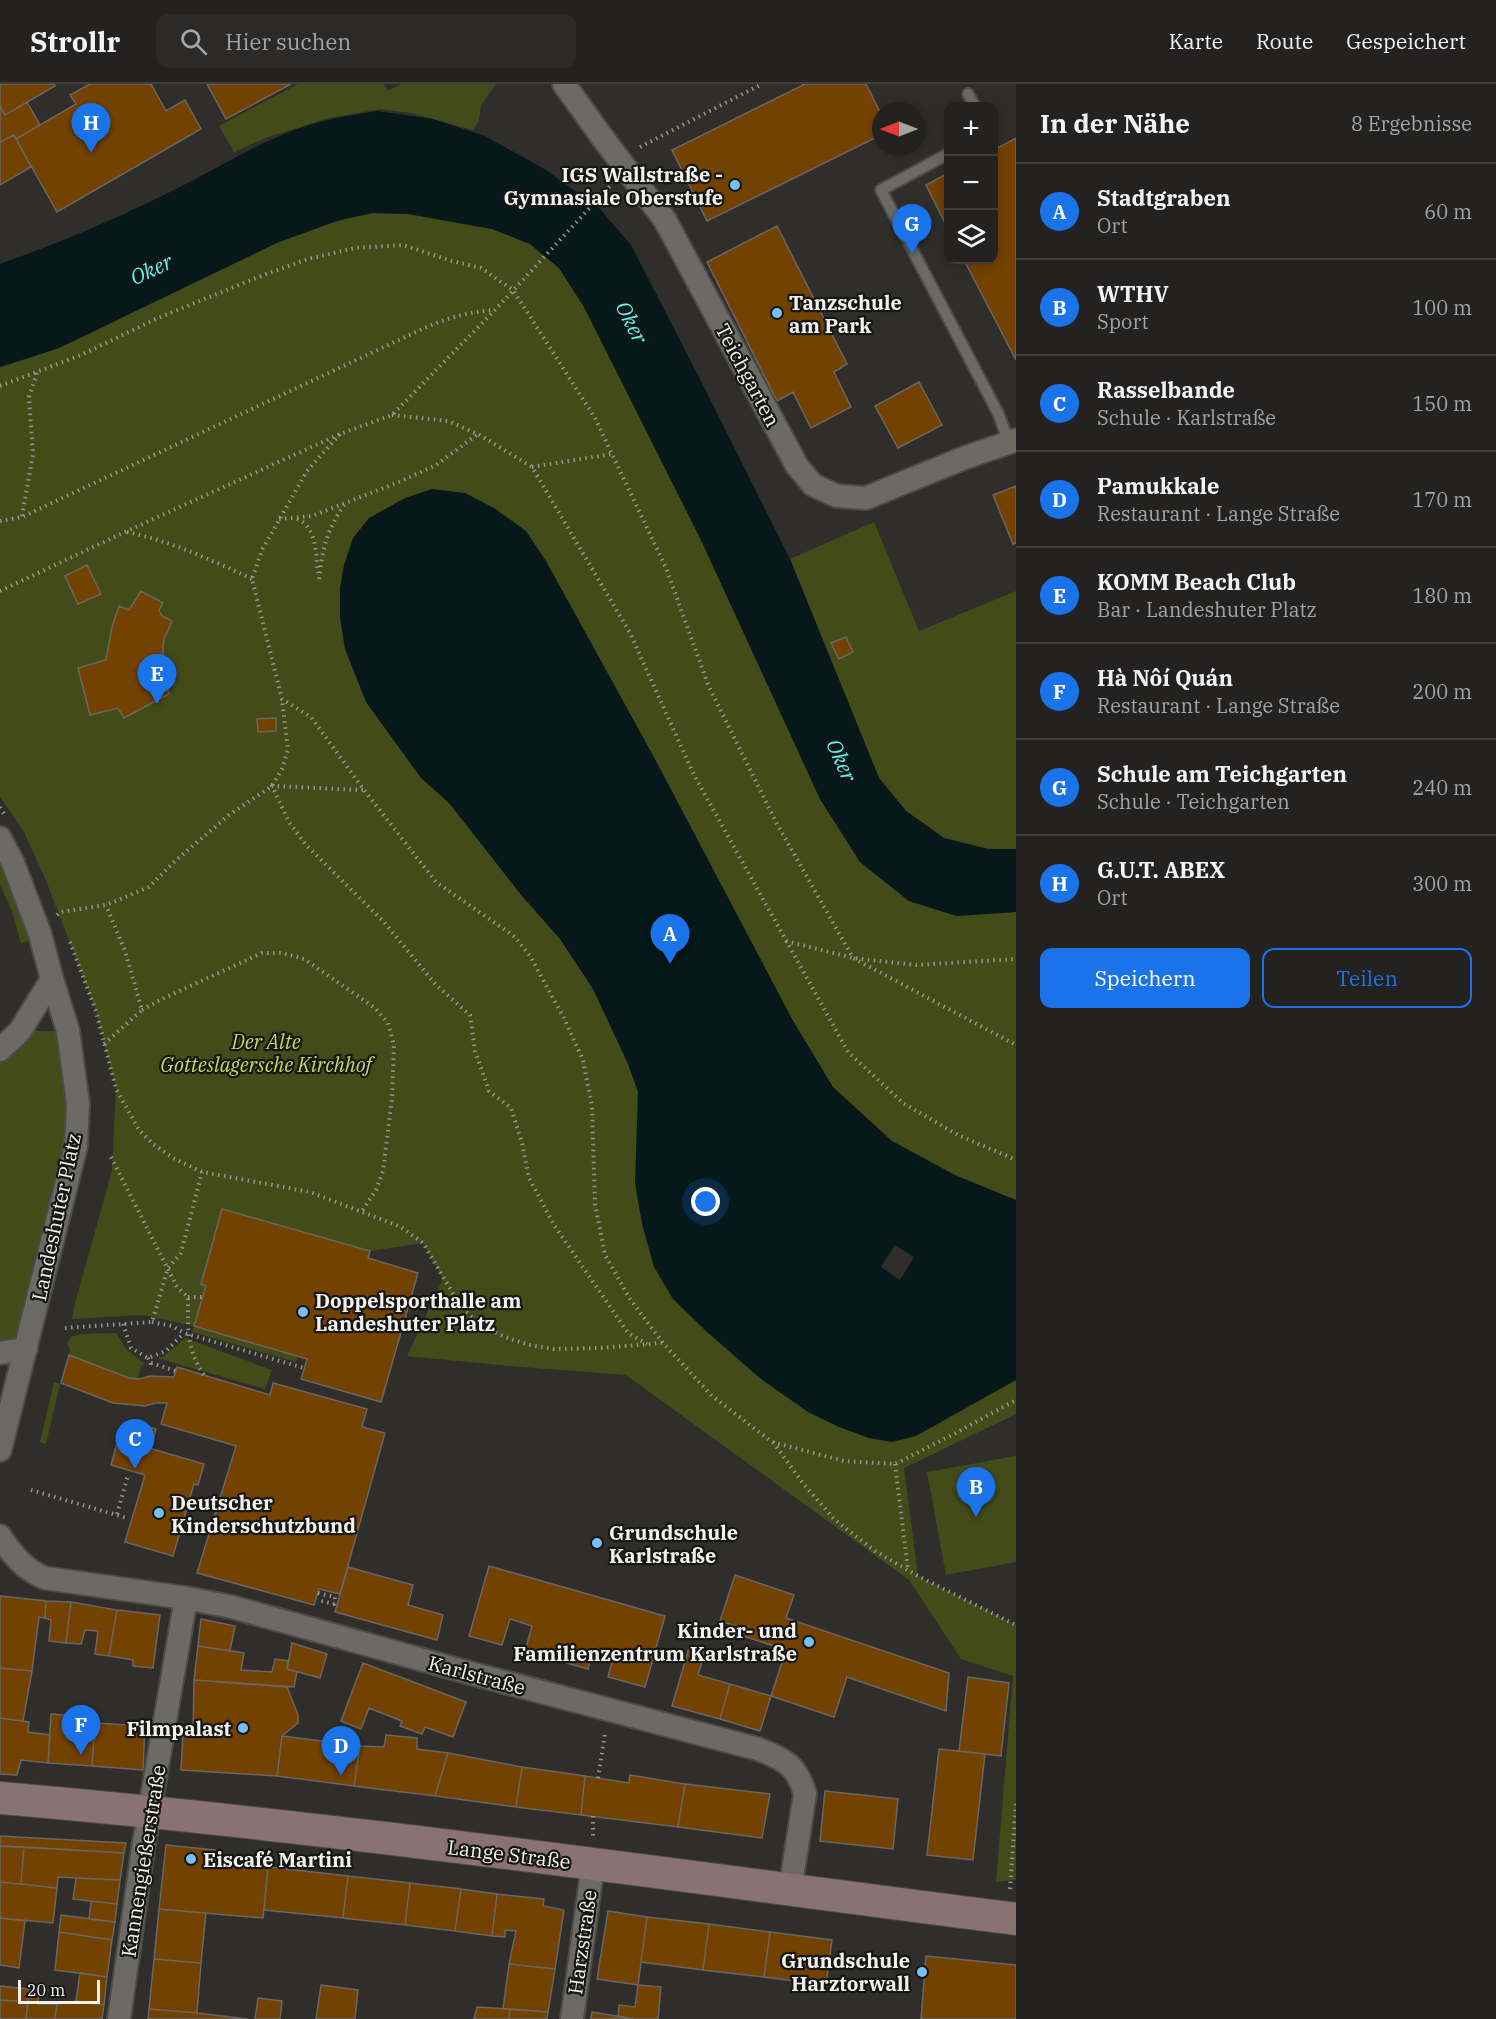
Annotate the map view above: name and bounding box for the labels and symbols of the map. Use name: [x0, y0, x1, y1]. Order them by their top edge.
north arrow: [872, 102, 926, 156]
pin: H: [72, 104, 110, 153]
place label: IGS Wallstraße - Gymnasiale Oberstufe: [503, 161, 723, 211]
marker: IGS Wallstraße - Gymnasiale Oberstufe: [728, 178, 742, 192]
pin: G: [892, 204, 932, 254]
water label: Oker: [125, 247, 178, 291]
place label: Tanzschule am Park: [789, 289, 902, 339]
water label: Oker: [610, 296, 655, 349]
marker: Tanzschule am Park: [770, 306, 784, 320]
street label: Teichgarten: [709, 319, 787, 432]
pin: E: [138, 654, 176, 704]
water label: Oker: [820, 734, 864, 786]
pin: A: [650, 914, 690, 964]
park label: Der Alte Gotteslagersche Kirchhof: [160, 1028, 376, 1078]
street label: Landeshuter Platz: [25, 1131, 87, 1303]
your location: [691, 1187, 720, 1216]
place label: Doppelsporthalle am Landeshuter Platz: [315, 1287, 521, 1337]
marker: Doppelsporthalle am Landeshuter Platz: [296, 1305, 310, 1319]
pin: C: [116, 1420, 154, 1469]
pin: B: [956, 1468, 996, 1517]
place label: Deutscher Kinderschutzbund: [171, 1489, 356, 1539]
marker: Deutscher Kinderschutzbund: [152, 1506, 166, 1520]
place label: Grundschule Karlstraße: [609, 1519, 738, 1569]
marker: Grundschule Karlstraße: [590, 1536, 604, 1550]
place label: Kinder- und Familienzentrum Karlstraße: [513, 1617, 797, 1667]
marker: Kinder- und Familienzentrum Karlstraße: [802, 1635, 816, 1649]
street label: Karlstraße: [425, 1649, 529, 1701]
pin: F: [62, 1706, 100, 1755]
place label: Filmpalast: [126, 1715, 232, 1742]
marker: Filmpalast: [236, 1721, 250, 1735]
pin: D: [322, 1726, 360, 1776]
street label: Kannengießerstraße: [114, 1763, 172, 1959]
street label: Lange Straße: [446, 1833, 572, 1875]
place label: Eiscafé Martini: [203, 1846, 352, 1873]
marker: Eiscafé Martini: [184, 1852, 198, 1866]
street label: Harzstraße: [561, 1888, 603, 1996]
place label: Grundschule Harztorwall: [781, 1947, 910, 1997]
marker: Grundschule Harztorwall: [915, 1965, 929, 1979]
scale bar: [18, 1977, 100, 2004]

